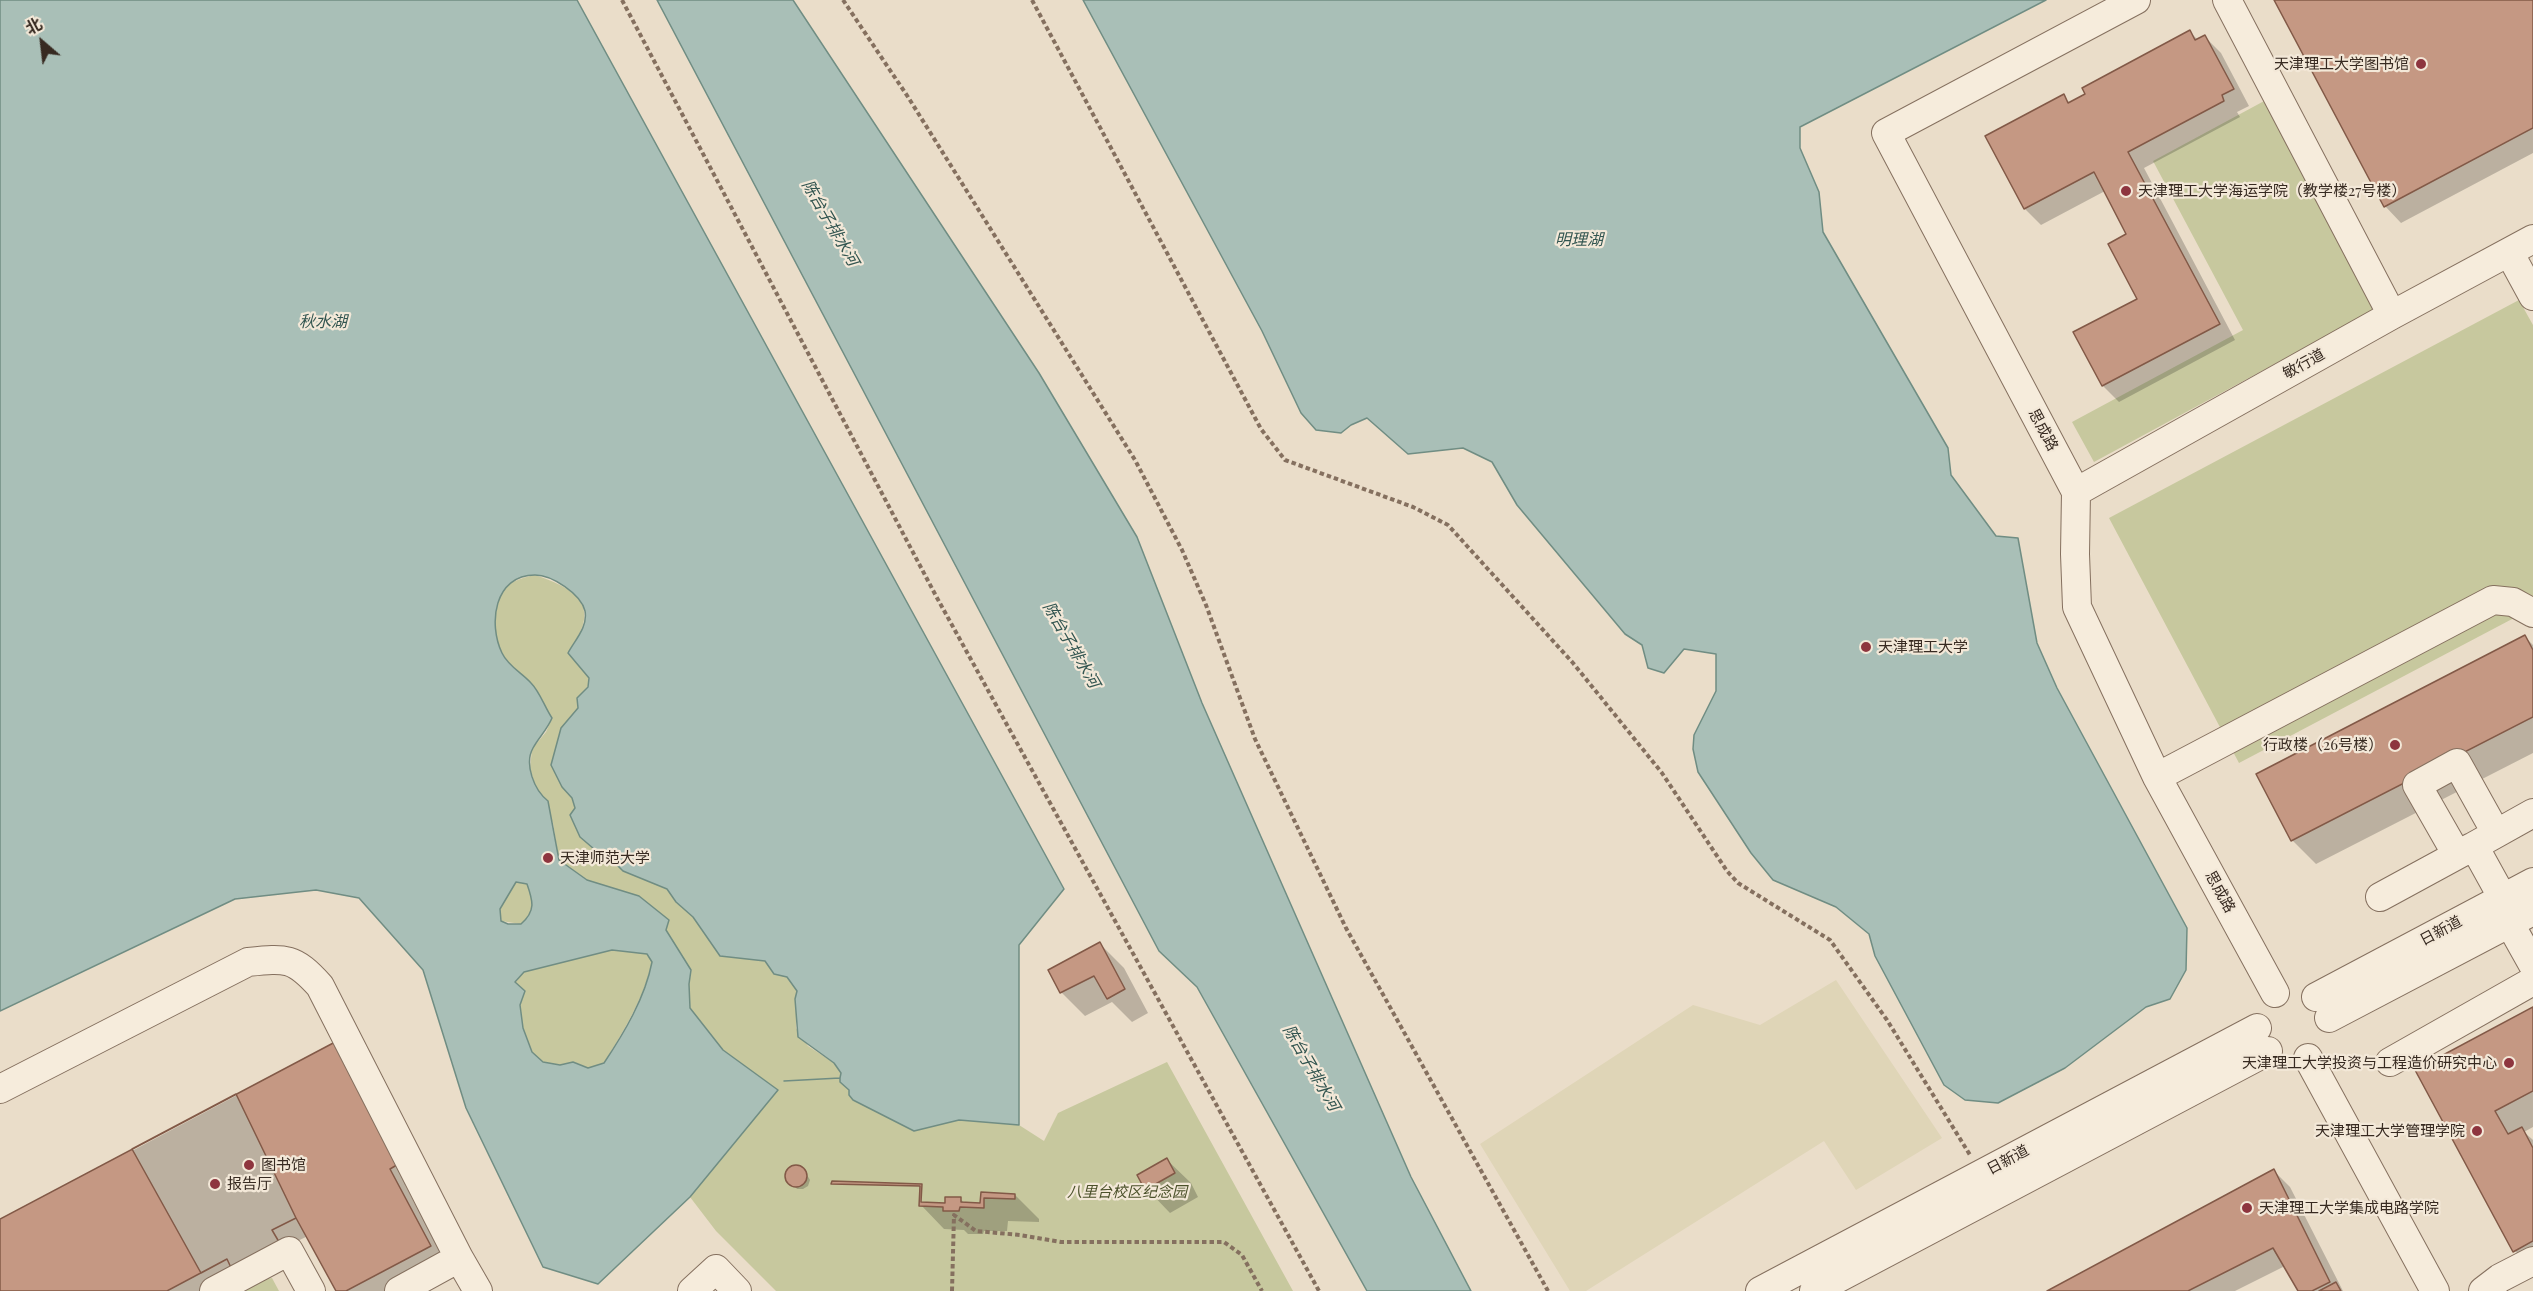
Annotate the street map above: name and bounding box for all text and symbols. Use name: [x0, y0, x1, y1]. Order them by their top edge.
north arrow: [12, 12, 72, 72]
text: 北: [21, 13, 45, 39]
place label: 天津理工大学图书馆: [2274, 55, 2409, 73]
marker: 天津理工大学图书馆: [2414, 57, 2428, 71]
water label: 陈台子排水河: [798, 177, 862, 269]
place label: 天津理工大学海运学院（教学楼27号楼）: [2138, 182, 2406, 200]
marker: 天津理工大学海运学院（教学楼27号楼）: [2119, 184, 2133, 198]
water label: 明理湖: [1555, 230, 1603, 250]
water label: 秋水湖: [299, 312, 347, 332]
street label: 敏行道: [2280, 345, 2328, 383]
street label: 思成路: [2024, 406, 2062, 454]
water label: 陈台子排水河: [1039, 599, 1103, 691]
place label: 天津理工大学: [1878, 638, 1968, 656]
marker: 天津理工大学: [1859, 640, 1873, 654]
place label: 行政楼（26号楼）: [2263, 736, 2383, 754]
marker: 行政楼（26号楼）: [2388, 738, 2402, 752]
place label: 天津师范大学: [560, 849, 650, 867]
marker: 天津师范大学: [541, 851, 555, 865]
street label: 思成路: [2201, 868, 2239, 916]
street label: 日新道: [2417, 912, 2465, 950]
water label: 陈台子排水河: [1279, 1022, 1343, 1114]
place label: 天津理工大学投资与工程造价研究中心: [2242, 1054, 2497, 1072]
marker: 天津理工大学投资与工程造价研究中心: [2502, 1056, 2516, 1070]
place label: 天津理工大学管理学院: [2315, 1122, 2465, 1140]
marker: 天津理工大学管理学院: [2470, 1124, 2484, 1138]
street label: 日新道: [1984, 1141, 2032, 1179]
place label: 图书馆: [261, 1156, 306, 1174]
marker: 图书馆: [242, 1158, 256, 1172]
place label: 报告厅: [227, 1175, 272, 1193]
marker: 报告厅: [208, 1177, 222, 1191]
park label: 八里台校区纪念园: [1067, 1183, 1187, 1201]
place label: 天津理工大学集成电路学院: [2259, 1199, 2439, 1217]
marker: 天津理工大学集成电路学院: [2240, 1201, 2254, 1215]

